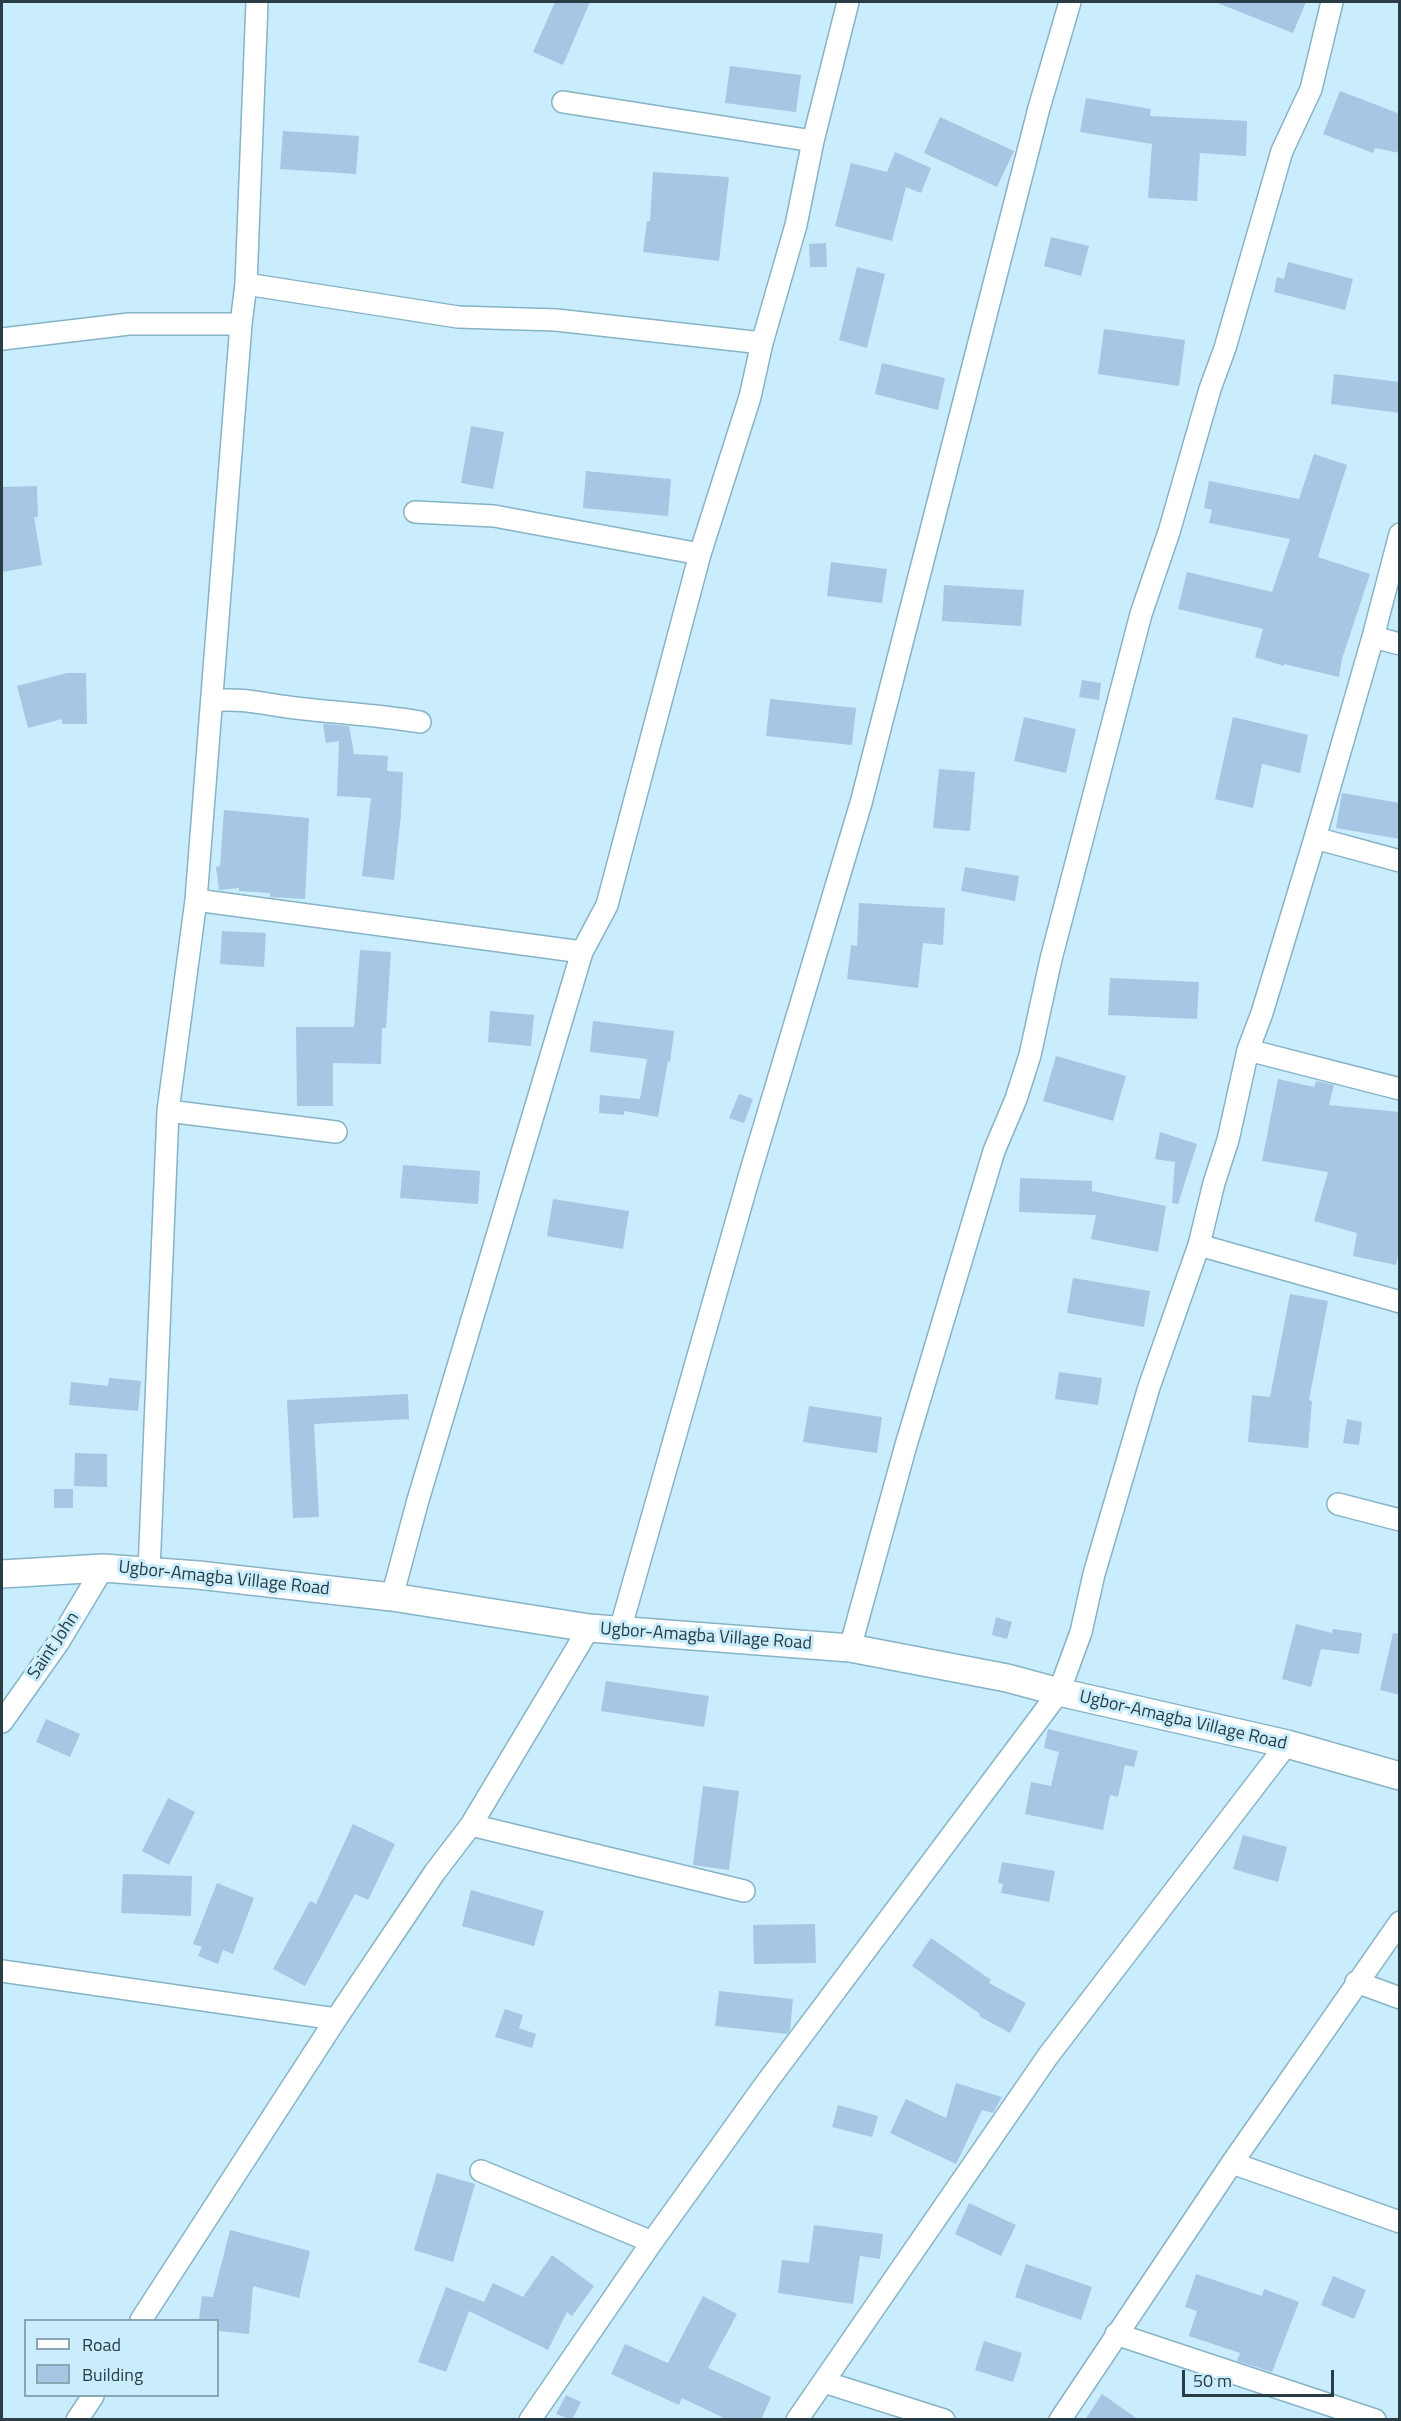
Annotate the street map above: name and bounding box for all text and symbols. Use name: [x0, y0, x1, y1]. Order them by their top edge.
street label: Ugbor-Amagba Village Road: [117, 1557, 331, 1601]
street label: Saint John: [24, 1608, 84, 1684]
street label: Ugbor-Amagba Village Road: [599, 1619, 813, 1655]
street label: Ugbor-Amagba Village Road: [1077, 1687, 1289, 1755]
legend: [24, 2319, 219, 2397]
text: Road: [82, 2331, 121, 2358]
scale bar: [1185, 2358, 1336, 2396]
text: Building: [82, 2361, 143, 2388]
text: 50 m: [1193, 2367, 1232, 2394]

